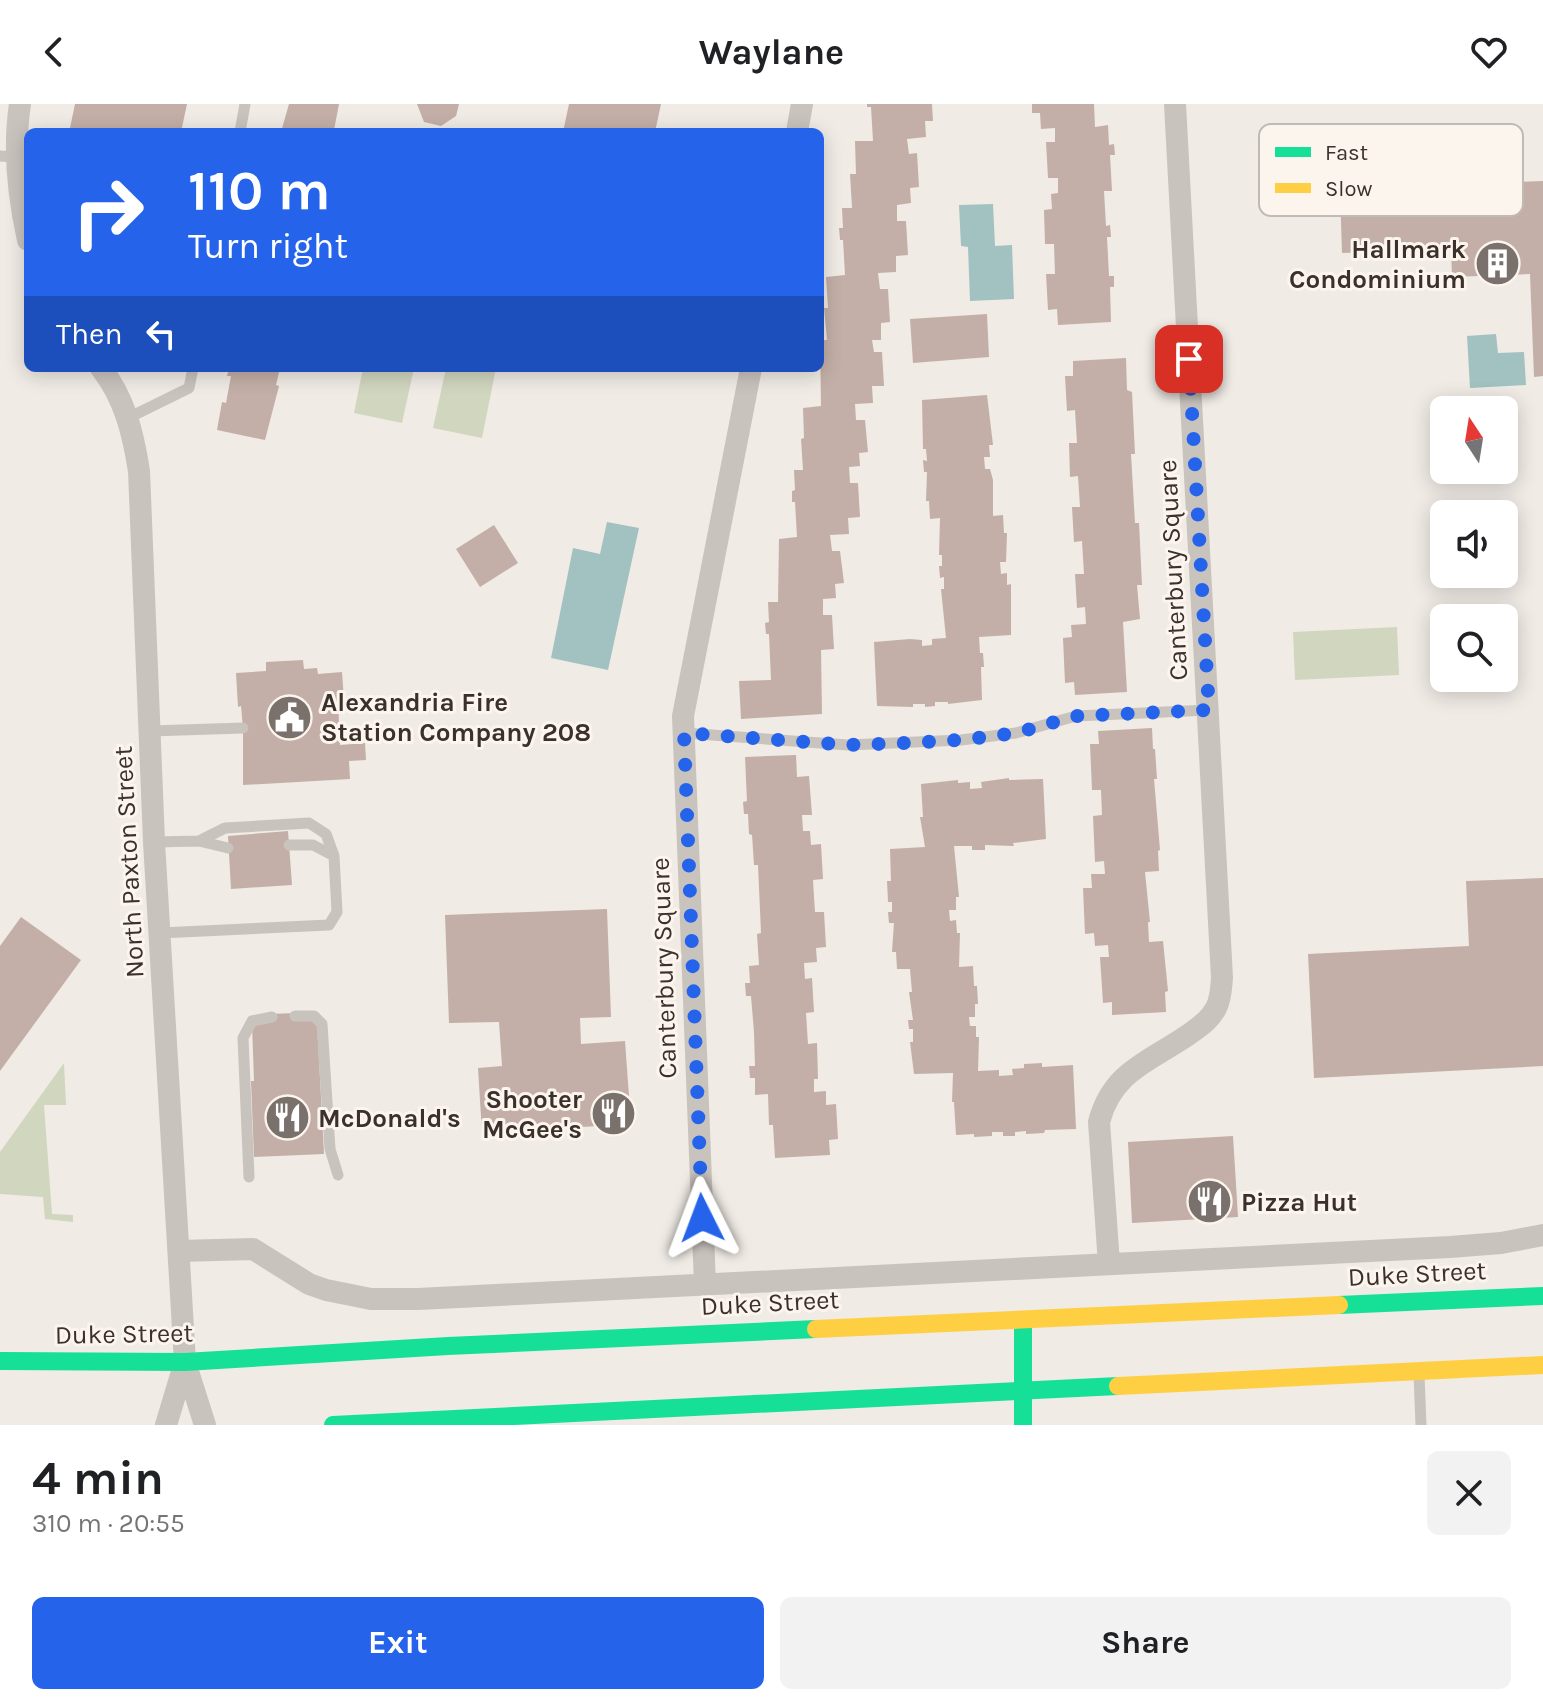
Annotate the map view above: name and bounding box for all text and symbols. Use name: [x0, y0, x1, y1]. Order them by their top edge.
icon: back: [32, 30, 76, 74]
icon: heart: [1467, 30, 1511, 74]
text: Waylane: [699, 31, 844, 73]
legend: [1259, 124, 1523, 216]
text: Fast: [1325, 140, 1368, 166]
text: 110 m: [188, 158, 331, 223]
icon: right: [56, 160, 160, 264]
text: Slow: [1325, 176, 1372, 202]
text: Turn right: [188, 225, 348, 267]
place label: Hallmark Condominium: [1289, 234, 1466, 295]
building icon: Hallmark Condominium: [1473, 240, 1521, 288]
icon: left: [139, 312, 183, 356]
text: Then: [56, 316, 123, 352]
pin: [1155, 325, 1223, 393]
icon: arrive: [1167, 337, 1211, 381]
north arrow: [1430, 396, 1518, 484]
map controls: [1430, 396, 1518, 692]
street label: Canterbury Square: [1152, 459, 1194, 681]
button: sound: [1430, 500, 1518, 588]
button: search: [1430, 604, 1518, 692]
place label: Alexandria Fire Station Company 208: [321, 687, 591, 748]
public building icon: Alexandria Fire Station Company 208: [266, 693, 314, 741]
street label: North Paxton Street: [107, 745, 151, 979]
street label: Canterbury Square: [645, 857, 683, 1079]
place label: Shooter McGee's: [482, 1084, 583, 1145]
restaurant icon: Shooter McGee's: [589, 1090, 637, 1138]
restaurant icon: McDonald's: [263, 1094, 311, 1142]
place label: McDonald's: [318, 1103, 461, 1134]
position arrow: [660, 1176, 744, 1260]
restaurant icon: Pizza Hut: [1186, 1178, 1234, 1226]
place label: Pizza Hut: [1241, 1187, 1357, 1218]
street label: Duke Street: [1347, 1255, 1487, 1293]
street label: Duke Street: [700, 1284, 840, 1322]
street label: Duke Street: [55, 1317, 194, 1351]
text: 4 min: [32, 1450, 164, 1506]
button: close: [1427, 1451, 1511, 1535]
text: 310 m · 20:55: [32, 1508, 185, 1539]
button: Exit: [32, 1597, 764, 1689]
button: Share: [780, 1597, 1511, 1689]

